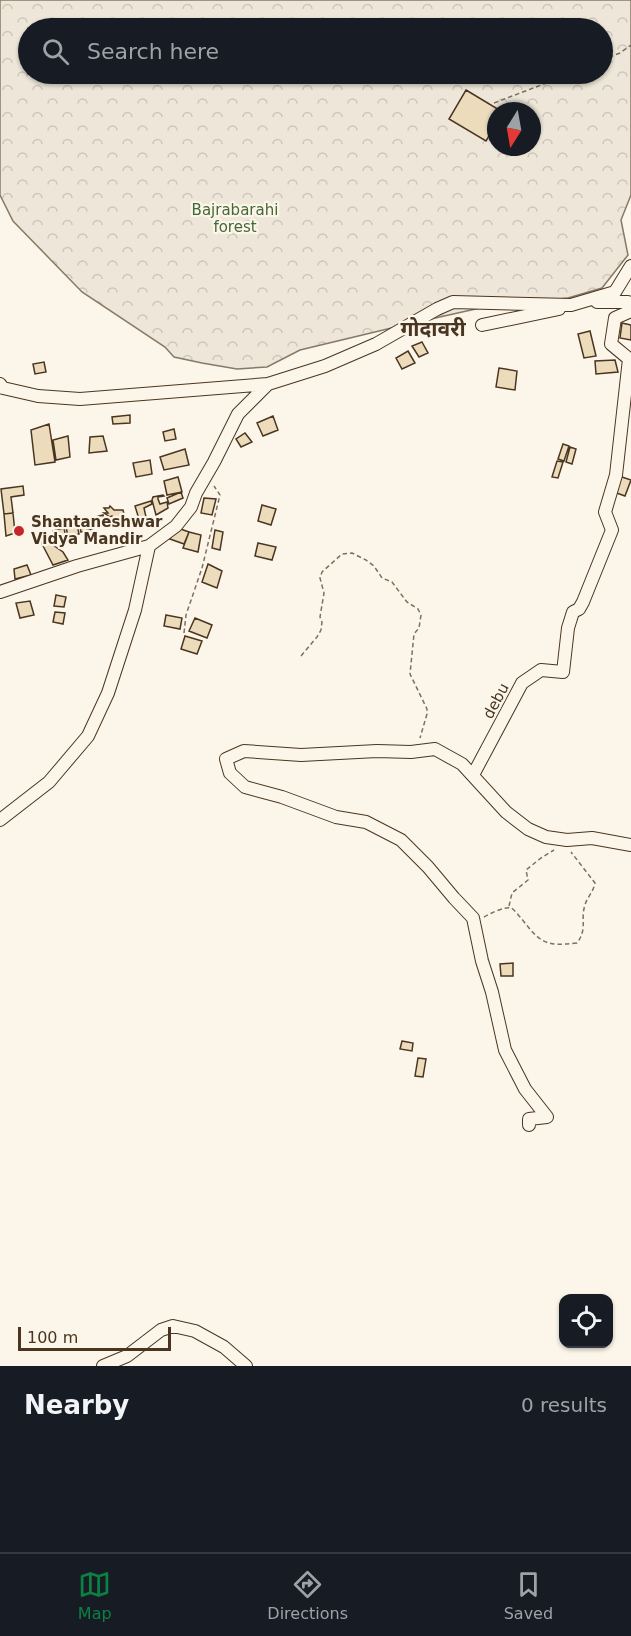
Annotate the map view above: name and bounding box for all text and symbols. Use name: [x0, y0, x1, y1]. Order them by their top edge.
search box: [18, 18, 613, 84]
icon: search: [39, 35, 72, 68]
text: Search here: [87, 39, 219, 64]
north arrow: [487, 102, 541, 156]
park label: Bajrabarahi forest: [192, 201, 278, 236]
district label: गोदावरी: [400, 317, 466, 341]
place label: Shantaneshwar Vidya Mandir: [31, 513, 163, 548]
marker: Shantaneshwar Vidya Mandir: [12, 524, 26, 538]
street label: debu: [479, 680, 513, 722]
map controls: [559, 1294, 613, 1348]
button: locate: [559, 1294, 613, 1348]
scale bar: [18, 1324, 171, 1352]
text: 100 m: [27, 1328, 78, 1347]
text: Nearby: [24, 1390, 129, 1420]
text: 0 results: [521, 1393, 607, 1417]
tab: Map: [78, 1568, 112, 1623]
tab: Directions: [267, 1568, 348, 1623]
tab: Saved: [504, 1568, 553, 1623]

